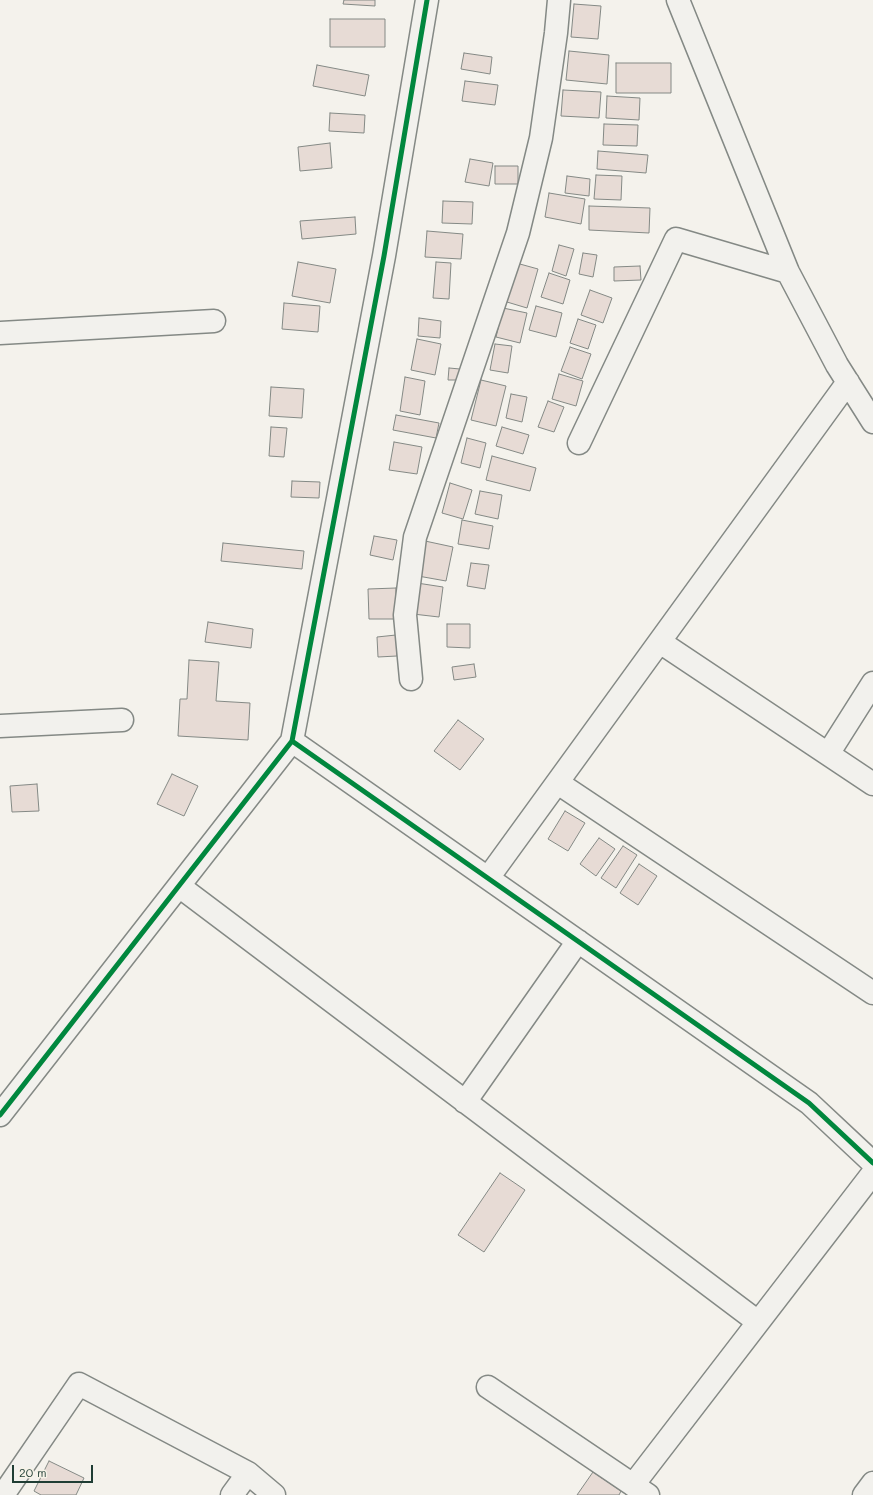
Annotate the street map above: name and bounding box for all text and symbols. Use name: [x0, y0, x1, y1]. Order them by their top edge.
scale bar: [14, 1457, 95, 1483]
text: 20 m: [19, 1464, 47, 1480]

